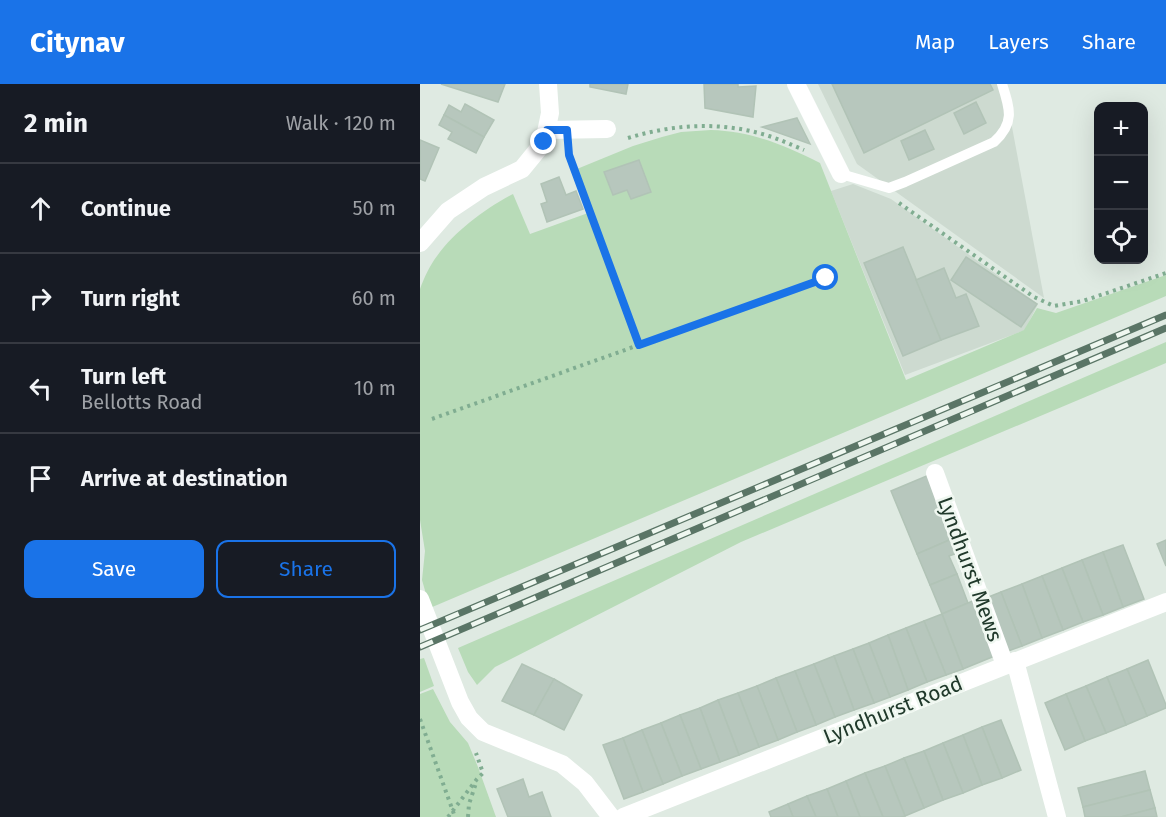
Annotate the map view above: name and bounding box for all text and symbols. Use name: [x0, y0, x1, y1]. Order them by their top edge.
text: Citynav: [30, 26, 125, 59]
text: Map: [915, 29, 955, 55]
text: Layers: [988, 29, 1049, 55]
text: Share: [1082, 29, 1136, 55]
map controls: [1094, 102, 1148, 264]
button: +: [1094, 102, 1148, 156]
text: 2 min: [24, 108, 88, 139]
text: Walk · 120 m: [286, 111, 396, 135]
route end: [530, 128, 556, 154]
button: −: [1094, 156, 1148, 210]
icon: ahead: [24, 192, 57, 225]
text: Continue: [81, 195, 171, 222]
text: 50 m: [352, 196, 396, 220]
button: locate: [1094, 210, 1148, 264]
route start: [812, 264, 838, 290]
icon: right: [24, 282, 57, 315]
text: Turn right: [81, 285, 180, 312]
text: 60 m: [352, 286, 396, 310]
text: Turn left: [81, 363, 166, 390]
icon: left: [24, 372, 57, 405]
text: 10 m: [354, 376, 396, 400]
text: Bellotts Road: [81, 390, 203, 414]
icon: arrive: [24, 462, 57, 495]
text: Arrive at destination: [81, 465, 288, 492]
street label: Lyndhurst Mews: [932, 493, 1008, 645]
button: Save: [24, 540, 204, 598]
button: Share: [216, 540, 396, 598]
street label: Lyndhurst Road: [820, 670, 966, 750]

